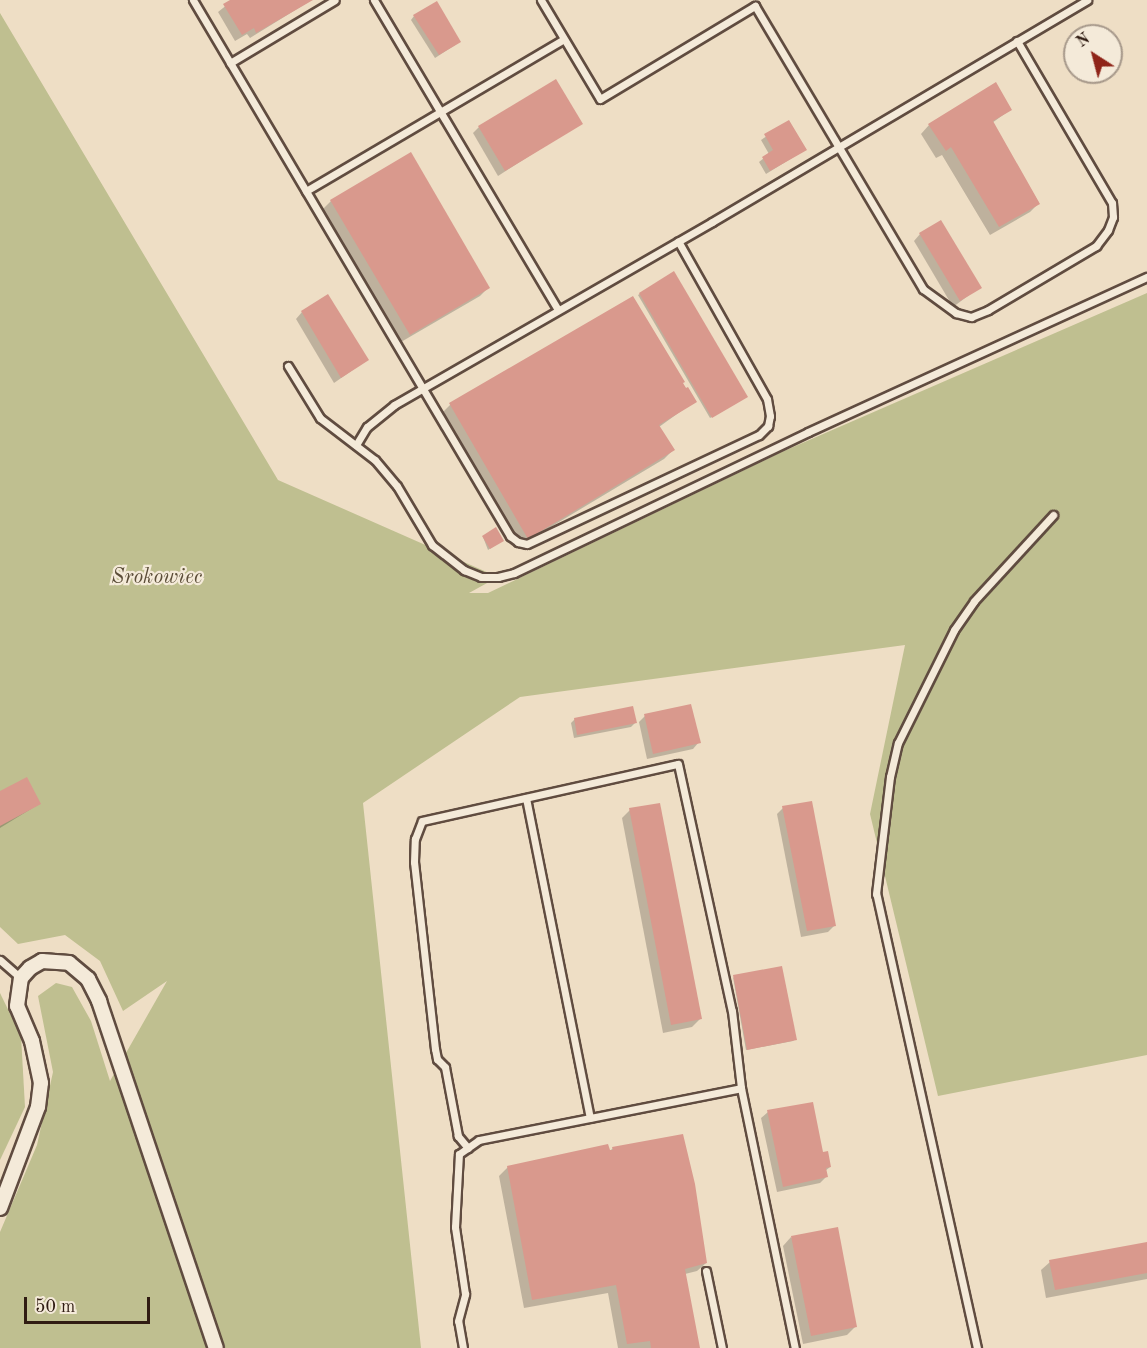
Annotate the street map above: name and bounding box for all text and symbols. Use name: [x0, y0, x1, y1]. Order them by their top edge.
north arrow: [1063, 24, 1123, 84]
text: N: [1074, 31, 1093, 51]
park label: Srokowiec: [111, 565, 203, 591]
scale bar: [27, 1285, 153, 1323]
text: 50 m: [35, 1298, 75, 1316]

